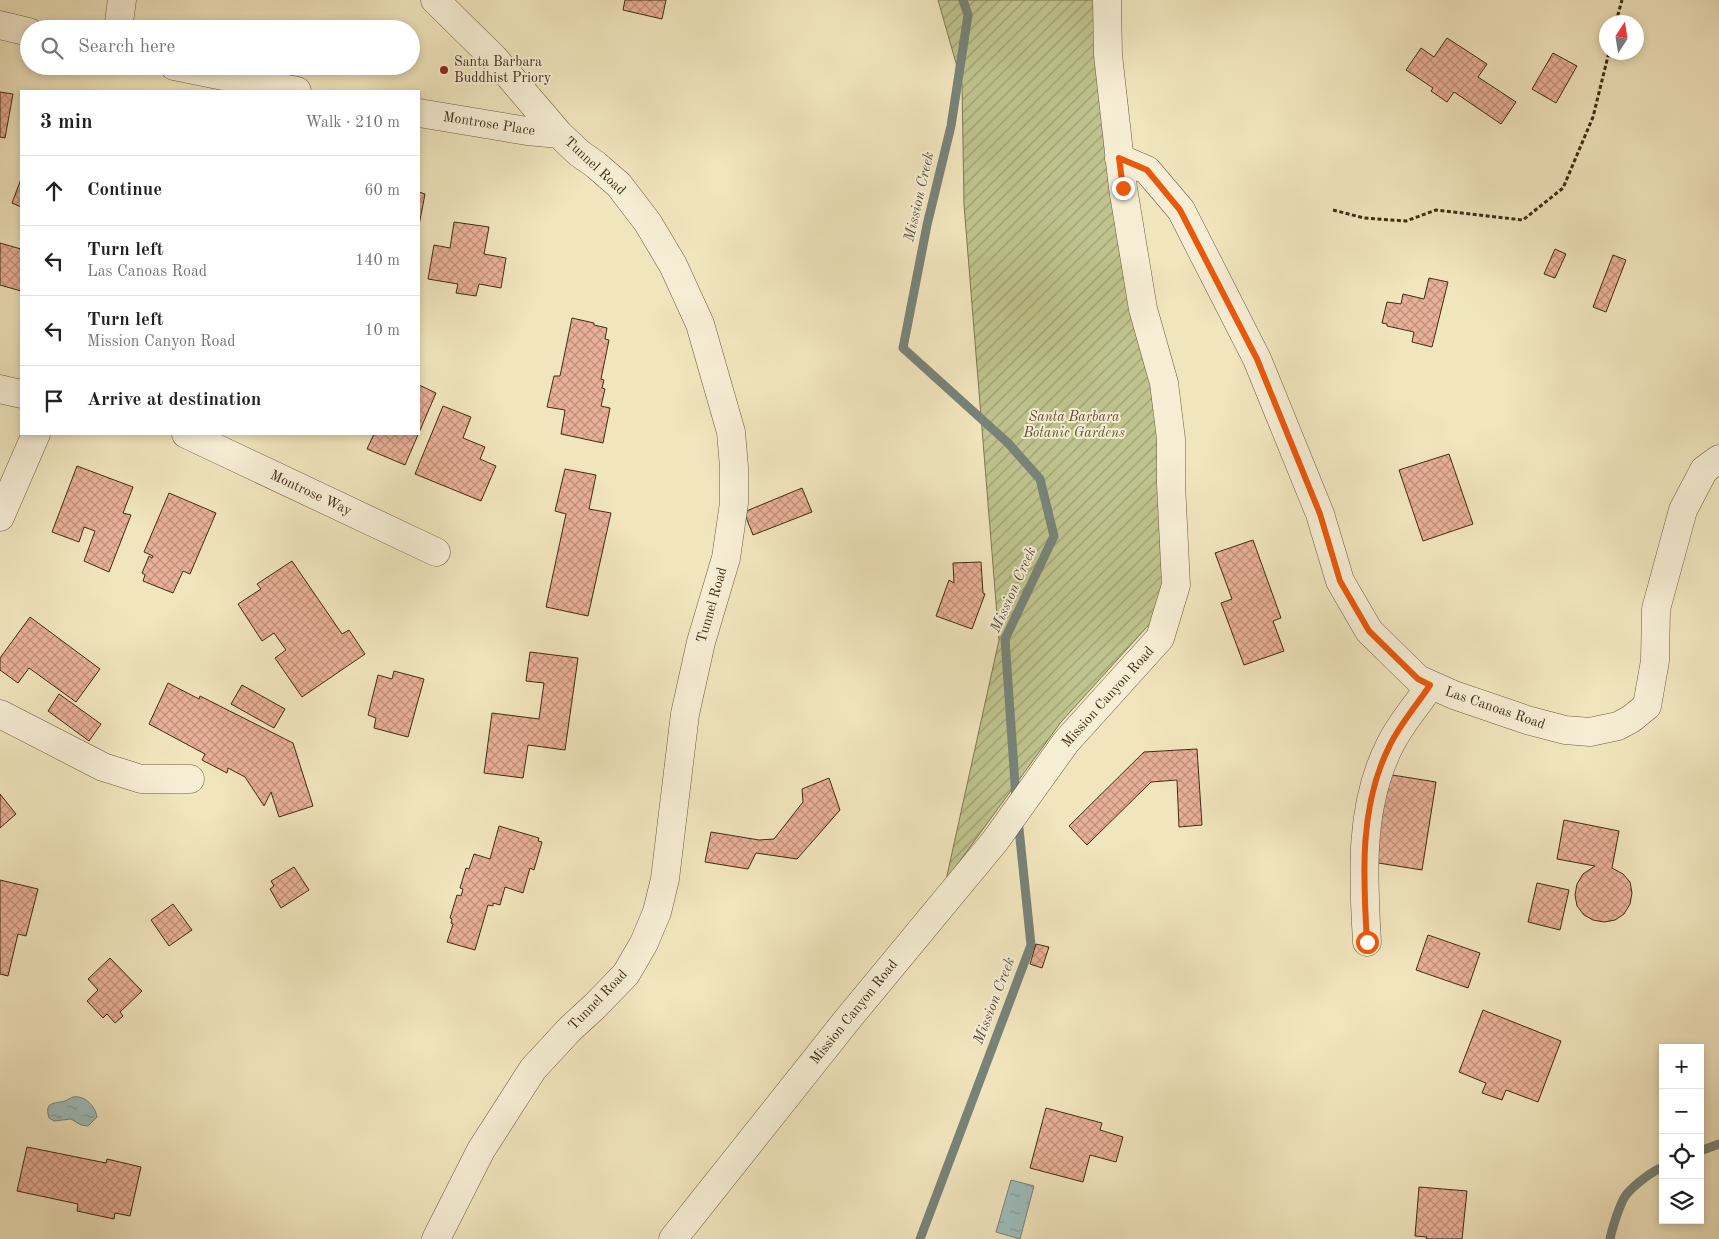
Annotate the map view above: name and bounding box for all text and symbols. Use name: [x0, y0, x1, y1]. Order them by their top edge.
north arrow: [1599, 15, 1644, 60]
search box: [20, 20, 420, 75]
icon: search: [38, 34, 66, 62]
text: Search here: [78, 38, 175, 57]
place label: Santa Barbara Buddhist Priory: [454, 55, 552, 85]
marker: Santa Barbara Buddhist Priory: [438, 64, 450, 76]
street label: Montrose Place: [442, 110, 536, 138]
text: 3 min: [40, 112, 93, 133]
text: Walk · 210 m: [305, 115, 400, 131]
street label: Tunnel Road: [562, 134, 628, 198]
water label: Mission Creek: [902, 151, 938, 244]
icon: ahead: [40, 177, 68, 205]
route end: [1112, 177, 1135, 200]
text: Continue: [87, 181, 162, 200]
text: 60 m: [364, 183, 400, 199]
text: Turn left: [87, 241, 164, 260]
icon: left: [40, 247, 68, 275]
text: 140 m: [355, 253, 400, 269]
text: Las Canoas Road: [87, 264, 207, 280]
text: Turn left: [87, 311, 164, 330]
icon: left: [40, 317, 68, 345]
text: 10 m: [364, 323, 400, 339]
text: Mission Canyon Road: [87, 334, 236, 350]
icon: arrive: [40, 387, 68, 415]
text: Arrive at destination: [87, 391, 261, 410]
park label: Santa Barbara Botanic Gardens: [1022, 410, 1125, 440]
street label: Montrose Way: [268, 468, 354, 518]
water label: Mission Creek: [988, 545, 1040, 636]
street label: Tunnel Road: [695, 566, 729, 644]
street label: Mission Canyon Road: [1059, 644, 1157, 750]
street label: Las Canoas Road: [1443, 684, 1547, 732]
route start: [1356, 931, 1379, 954]
water label: Mission Creek: [971, 955, 1018, 1048]
street label: Mission Canyon Road: [808, 957, 900, 1067]
street label: Tunnel Road: [566, 967, 630, 1033]
map controls: [1659, 1044, 1704, 1224]
button: +: [1659, 1044, 1704, 1089]
button: −: [1659, 1089, 1704, 1134]
button: locate: [1659, 1134, 1704, 1179]
button: layers: [1659, 1179, 1704, 1224]

